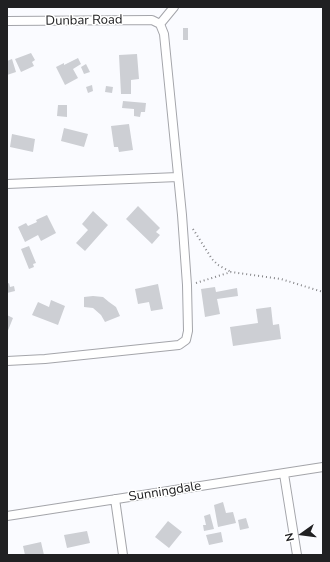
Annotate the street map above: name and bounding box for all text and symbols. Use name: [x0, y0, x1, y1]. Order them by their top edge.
street label: Dunbar Road: [45, 13, 123, 29]
street label: Sunningdale: [128, 479, 202, 505]
north arrow: [282, 514, 322, 554]
text: N: [282, 531, 298, 543]

